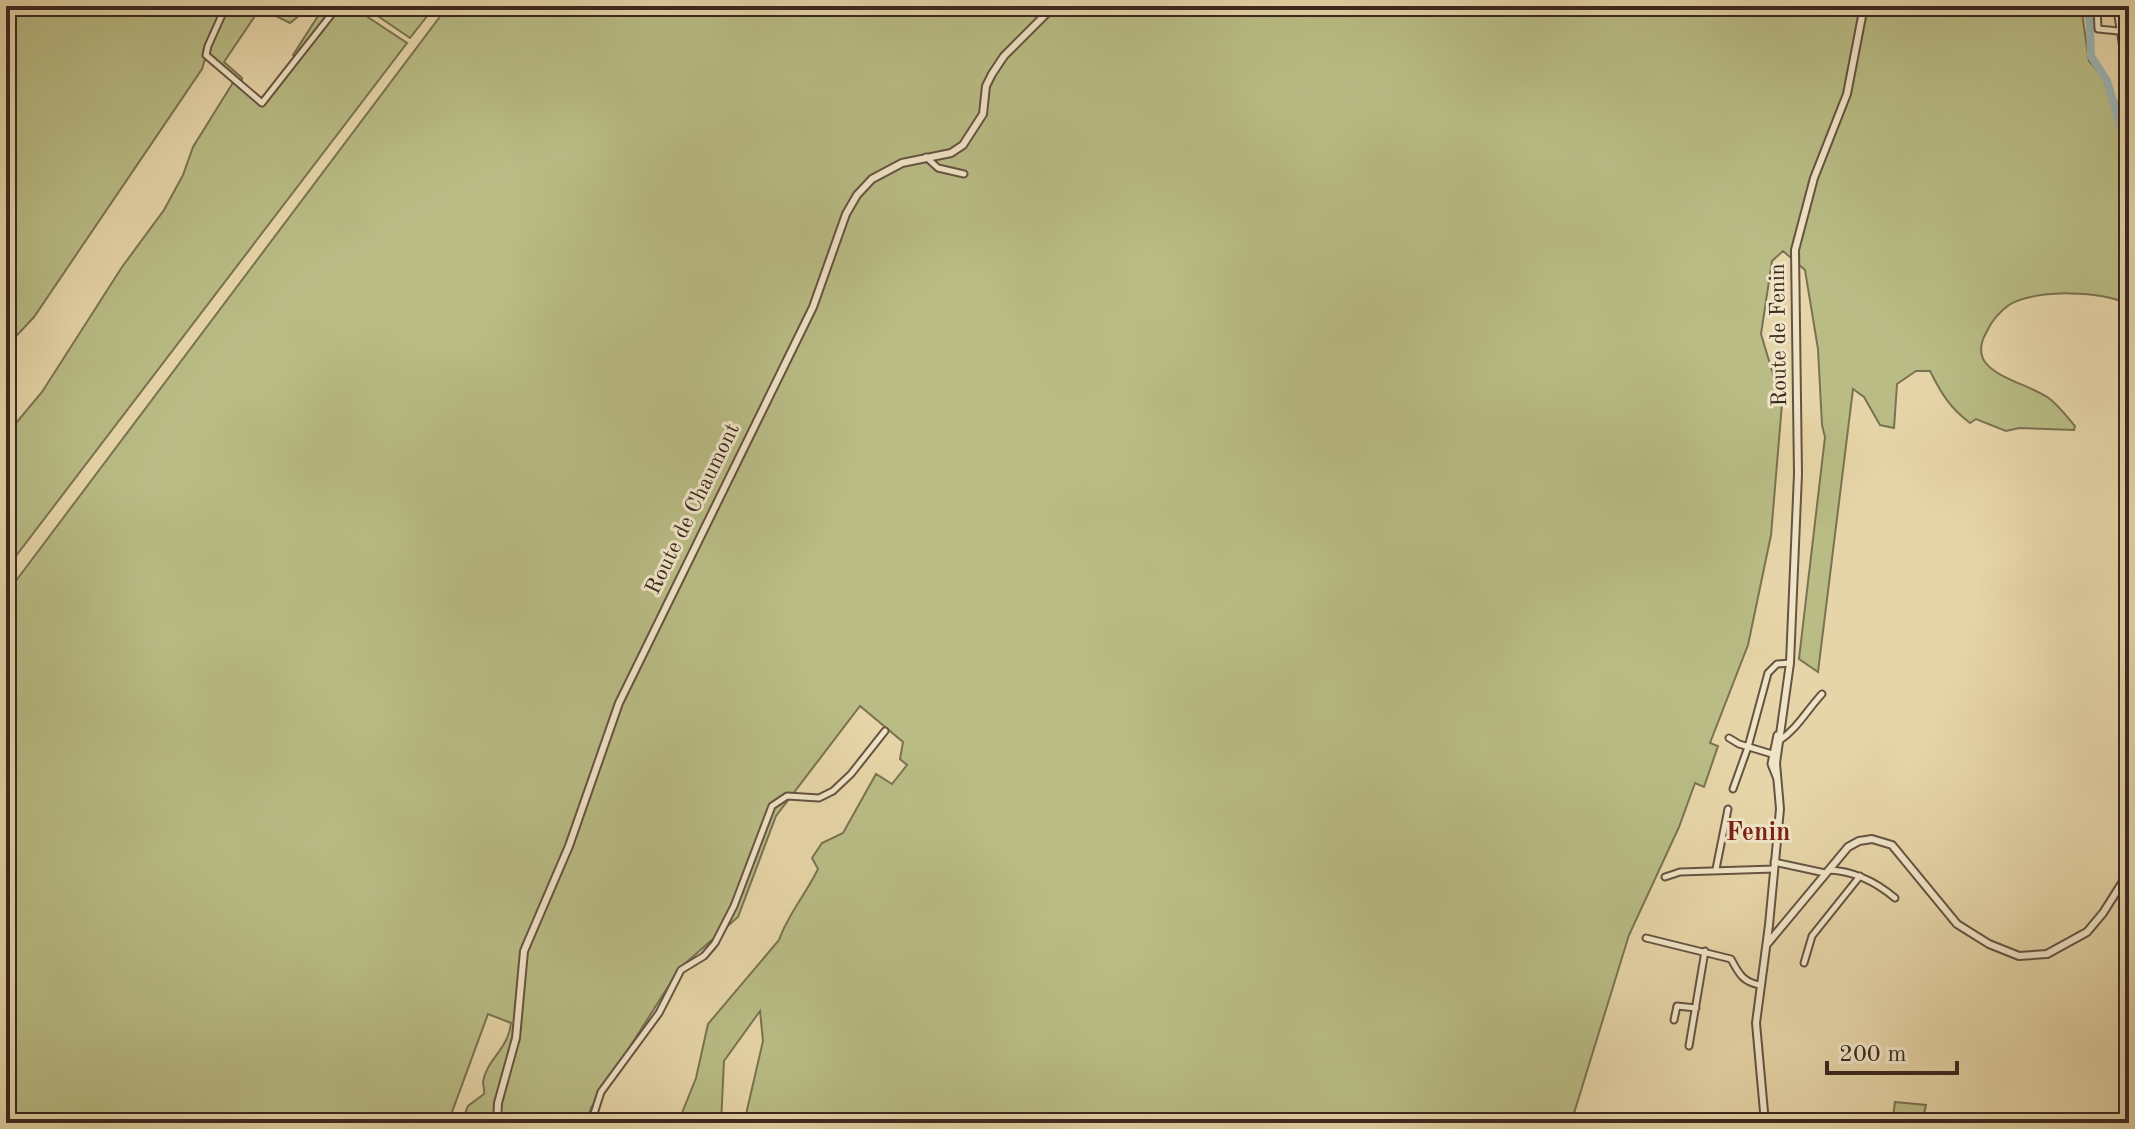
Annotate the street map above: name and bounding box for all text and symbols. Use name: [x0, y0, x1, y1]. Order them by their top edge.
street label: Route de Fenin: [1767, 263, 1791, 407]
street label: Route de Chaumont: [642, 420, 744, 598]
district label: Fenin: [1725, 820, 1791, 846]
scale bar: [1827, 1025, 1957, 1075]
text: 200 m: [1839, 1043, 1907, 1067]

